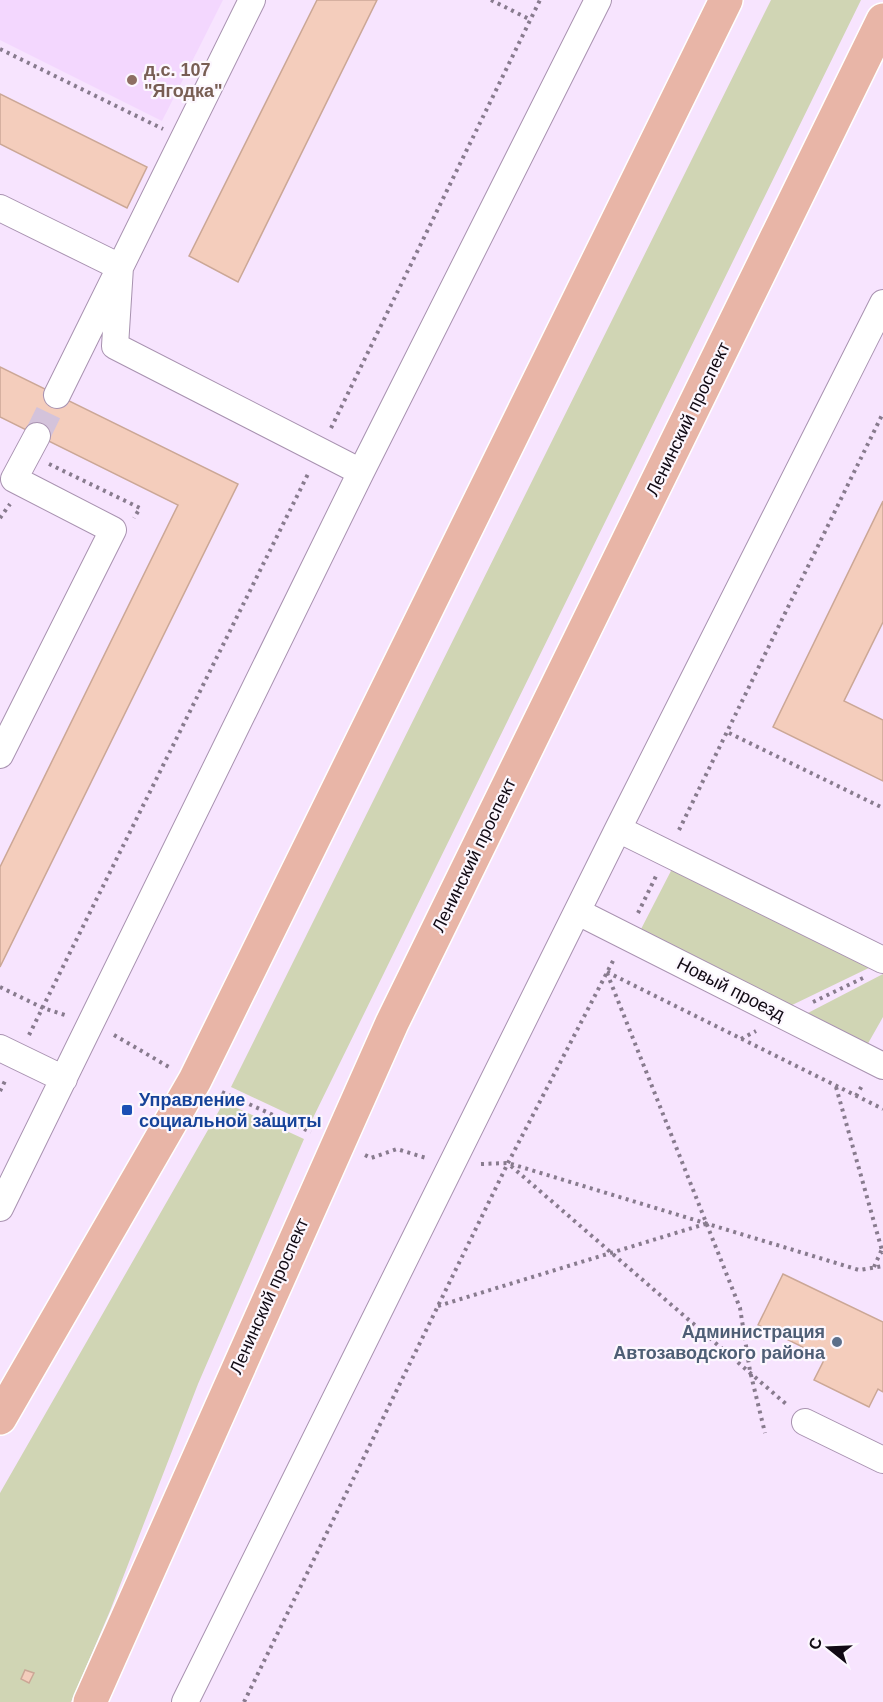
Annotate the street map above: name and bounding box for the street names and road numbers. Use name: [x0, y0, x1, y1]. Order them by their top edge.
street label: Ленинский проспект: [642, 339, 734, 499]
street label: Ленинский проспект: [428, 775, 520, 935]
street label: Новый проезд: [674, 953, 789, 1025]
street label: Ленинский проспект: [226, 1215, 312, 1377]

